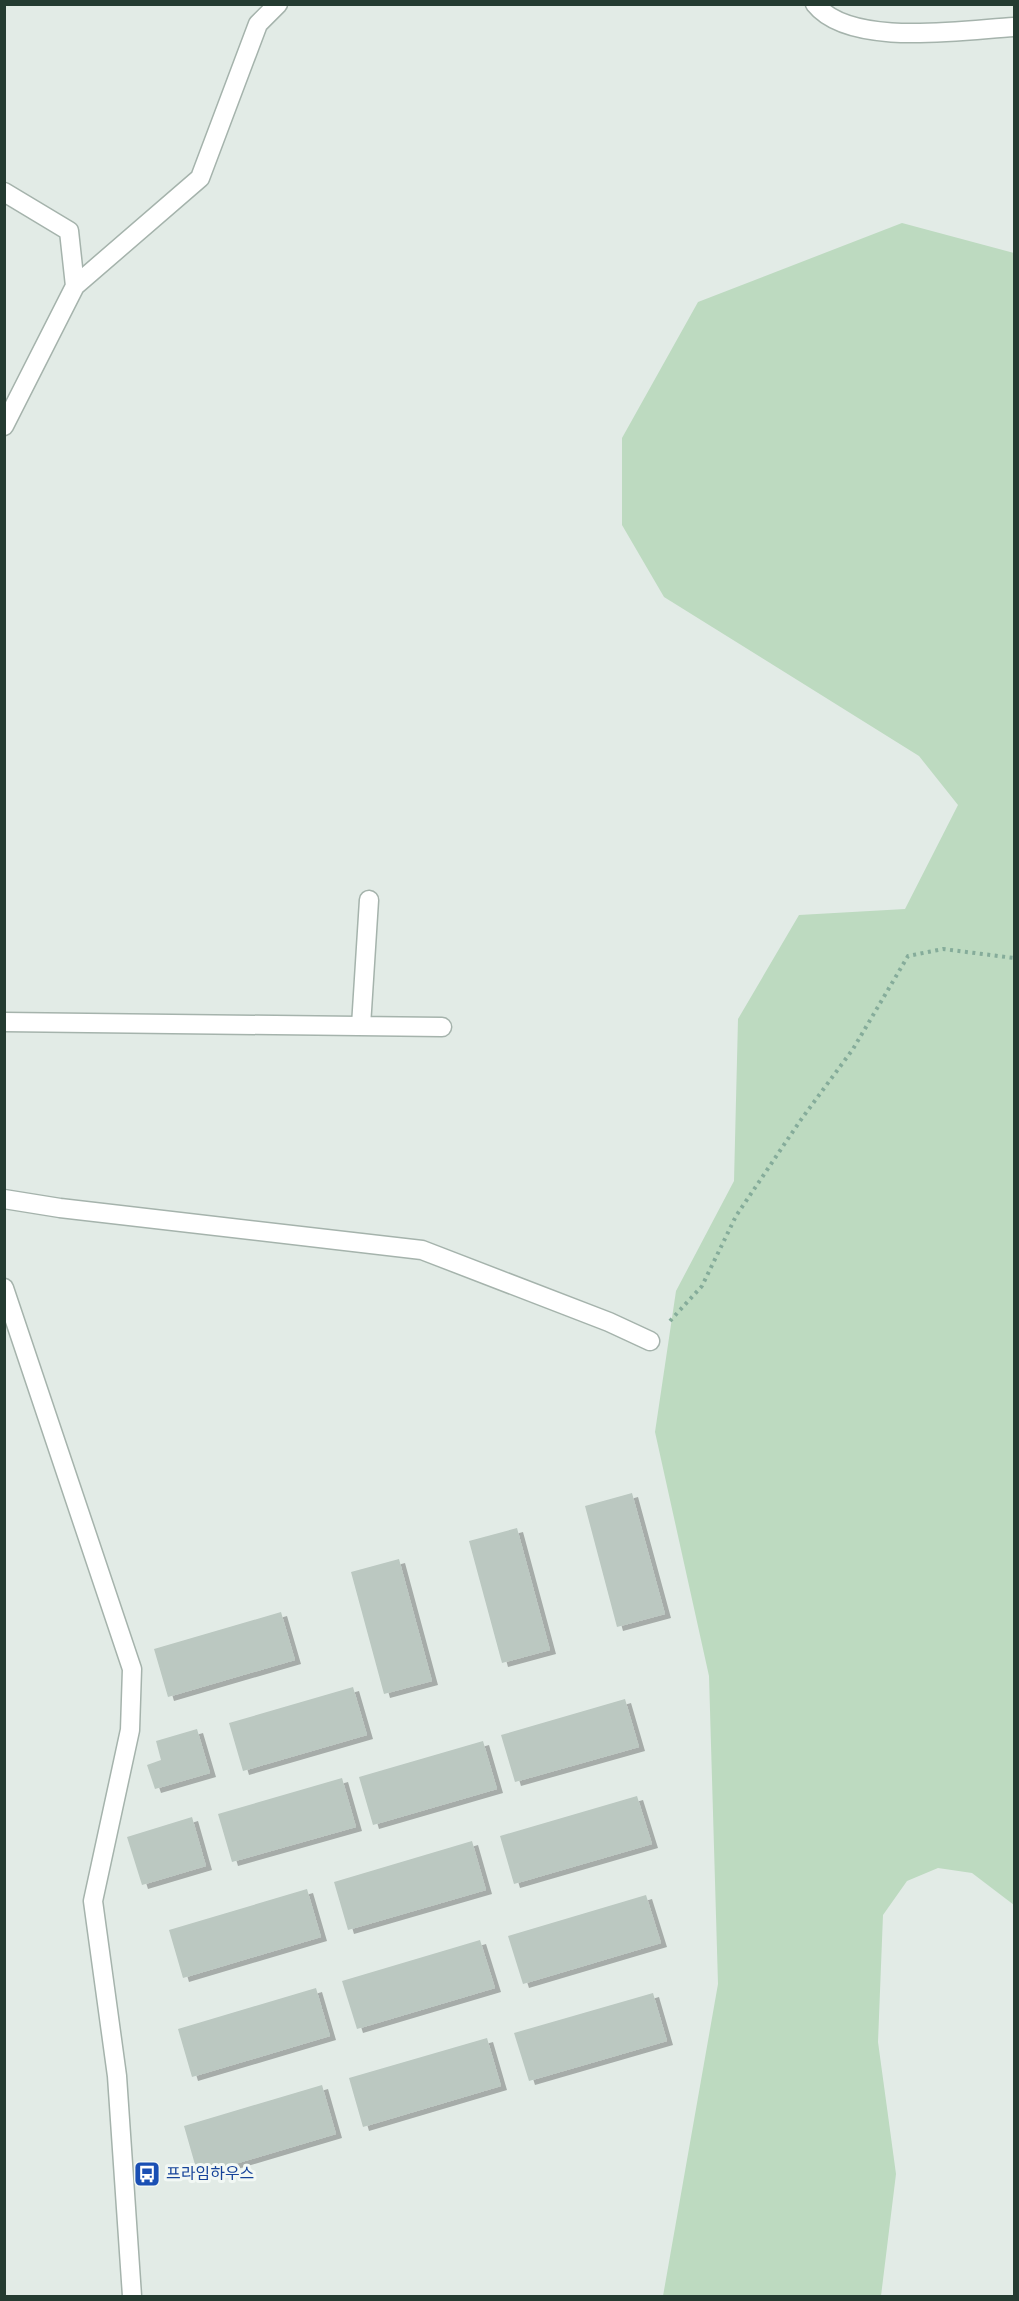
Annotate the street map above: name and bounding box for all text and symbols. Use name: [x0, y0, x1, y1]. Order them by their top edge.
bus stop icon: 프라임하우스: [132, 2159, 162, 2189]
place label: 프라임하우스: [166, 2166, 254, 2182]

